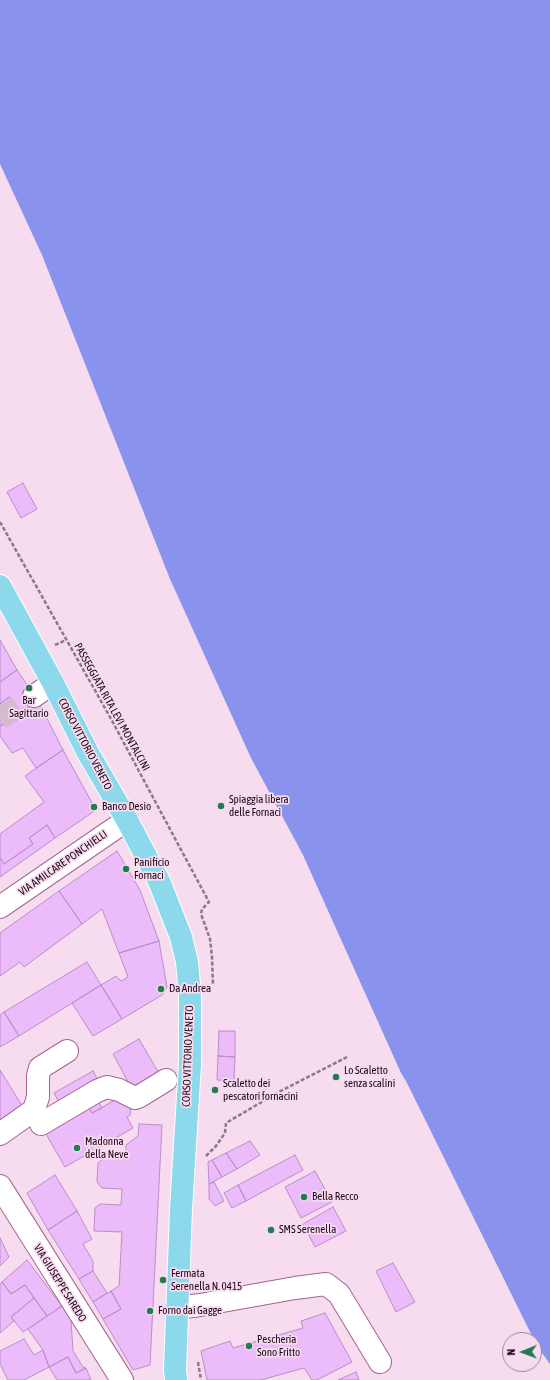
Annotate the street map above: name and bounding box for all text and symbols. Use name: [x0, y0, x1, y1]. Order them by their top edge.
street label: PASSEGGIATA RITA LEVI MONTALCINI: [71, 641, 153, 773]
marker: Bar Sagittario: [24, 683, 34, 693]
place label: Bar Sagittario: [9, 694, 49, 720]
street label: CORSO VITTORIO VENETO: [55, 696, 115, 792]
place label: Spiaggia libera delle Fornaci: [229, 793, 289, 819]
place label: Banco Desio: [102, 800, 151, 814]
marker: Spiaggia libera delle Fornaci: [216, 801, 226, 811]
marker: Banco Desio: [89, 802, 99, 812]
street label: VIA AMILCARE PONCHIELLI: [16, 827, 110, 899]
place label: Panificio Fornaci: [134, 856, 169, 882]
marker: Panificio Fornaci: [121, 864, 131, 874]
place label: Da Andrea: [169, 982, 211, 996]
marker: Da Andrea: [156, 984, 166, 994]
street label: CORSO VITTORIO VENETO: [180, 1005, 196, 1107]
place label: Lo Scaletto senza scalini: [344, 1064, 395, 1090]
marker: Lo Scaletto senza scalini: [331, 1072, 341, 1082]
place label: Scaletto dei pescatori fornacini: [223, 1077, 298, 1103]
marker: Scaletto dei pescatori fornacini: [210, 1085, 220, 1095]
place label: Madonna della Neve: [85, 1135, 128, 1161]
marker: Madonna della Neve: [72, 1143, 82, 1153]
place label: Bella Recco: [312, 1190, 358, 1204]
marker: Bella Recco: [299, 1192, 309, 1202]
place label: SMS Serenella: [279, 1223, 336, 1237]
marker: SMS Serenella: [266, 1225, 276, 1235]
street label: VIA GIUSEPPE SAREDO: [31, 1242, 89, 1324]
place label: Fermata Serenella N. 0415: [171, 1267, 242, 1293]
marker: Fermata Serenella N. 0415: [158, 1275, 168, 1285]
place label: Forno dai Gagge: [158, 1304, 222, 1318]
marker: Forno dai Gagge: [145, 1306, 155, 1316]
north arrow: [502, 1332, 542, 1372]
place label: Pescheria Sono Fritto: [257, 1333, 300, 1359]
marker: Pescheria Sono Fritto: [244, 1341, 254, 1351]
text: N: [505, 1349, 517, 1356]

